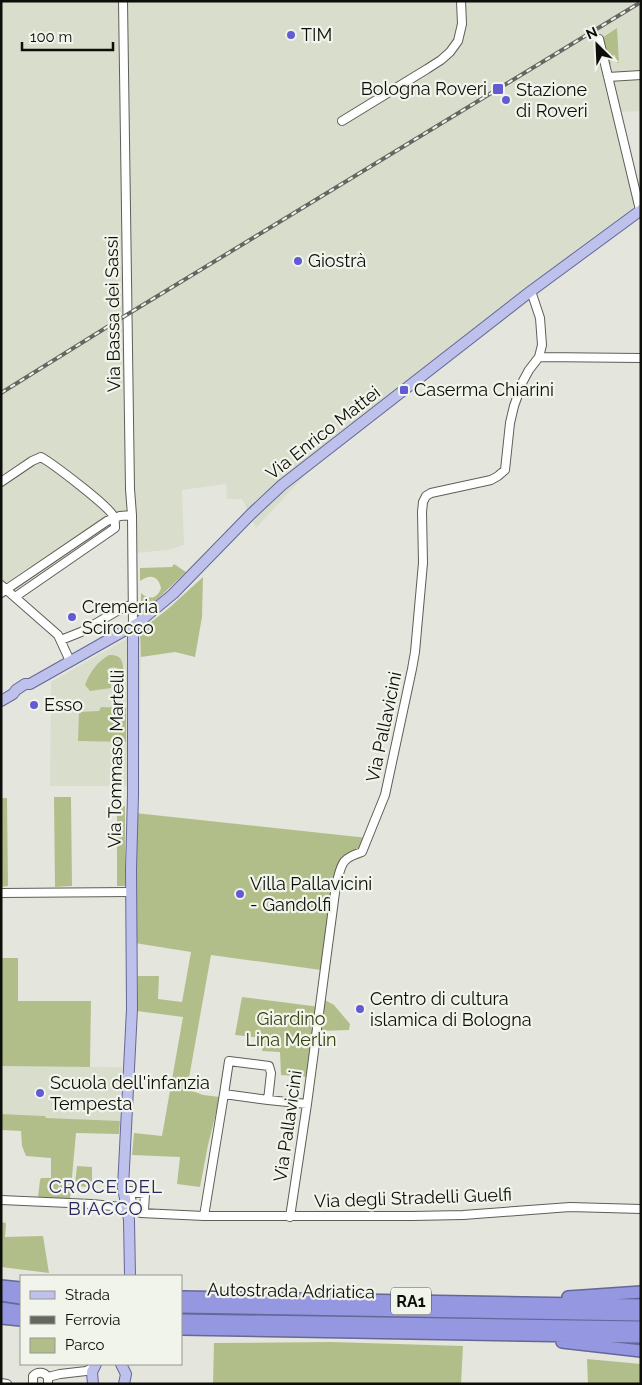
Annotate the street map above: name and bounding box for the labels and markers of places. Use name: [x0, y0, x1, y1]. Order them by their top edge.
place label: TIM: [301, 24, 332, 45]
marker: TIM: [285, 29, 297, 41]
place label: Bologna Roveri: [361, 78, 487, 99]
place label: Stazione di Roveri: [516, 79, 588, 121]
marker: Bologna Roveri: [491, 82, 505, 96]
marker: Stazione di Roveri: [500, 94, 512, 106]
place label: Giostrà: [308, 250, 366, 271]
marker: Giostrà: [292, 255, 304, 267]
place label: Caserma Chiarini: [414, 379, 554, 400]
marker: Caserma Chiarini: [398, 384, 410, 396]
place label: Cremeria Scirocco: [82, 596, 158, 638]
marker: Cremeria Scirocco: [66, 611, 78, 623]
place label: Esso: [44, 694, 83, 715]
marker: Esso: [28, 699, 40, 711]
place label: Villa Pallavicini - Gandolfi: [250, 873, 372, 915]
marker: Villa Pallavicini - Gandolfi: [234, 888, 246, 900]
place label: Centro di cultura islamica di Bologna: [370, 988, 532, 1030]
marker: Centro di cultura islamica di Bologna: [354, 1003, 366, 1015]
place label: Scuola dell'infanzia Tempesta: [50, 1072, 210, 1114]
marker: Scuola dell'infanzia Tempesta: [34, 1087, 46, 1099]

